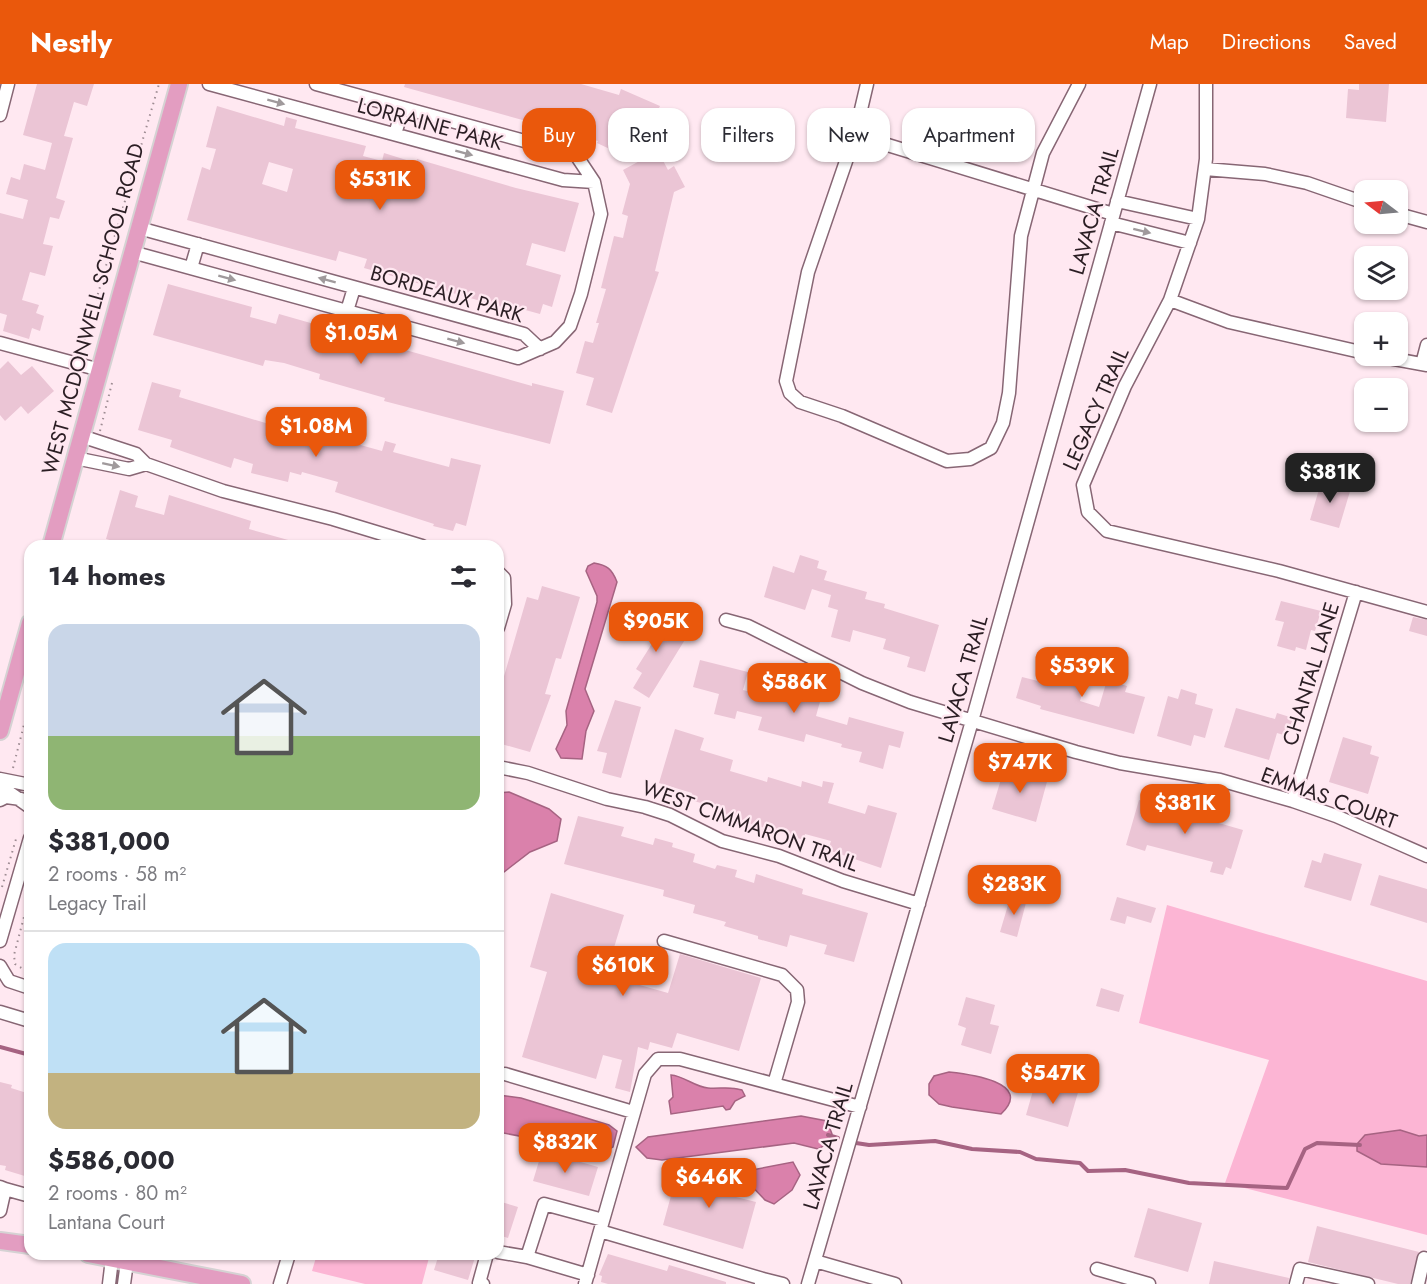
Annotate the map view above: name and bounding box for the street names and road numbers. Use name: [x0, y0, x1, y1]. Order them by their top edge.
street label: LORRAINE PARK: [354, 90, 506, 158]
street label: WEST MCDONWELL SCHOOL ROAD: [34, 140, 152, 478]
street label: LAVACA TRAIL: [1062, 143, 1127, 278]
street label: BORDEAUX PARK: [367, 258, 527, 330]
street label: LEGACY TRAIL: [1056, 342, 1137, 475]
street label: CHANTAL LANE: [1275, 599, 1347, 749]
street label: LAVACA TRAIL: [931, 611, 996, 746]
street label: EMMAS COURT: [1257, 759, 1401, 837]
street label: WEST CIMMARON TRAIL: [638, 773, 863, 879]
street label: LAVACA TRAIL: [796, 1078, 861, 1213]

